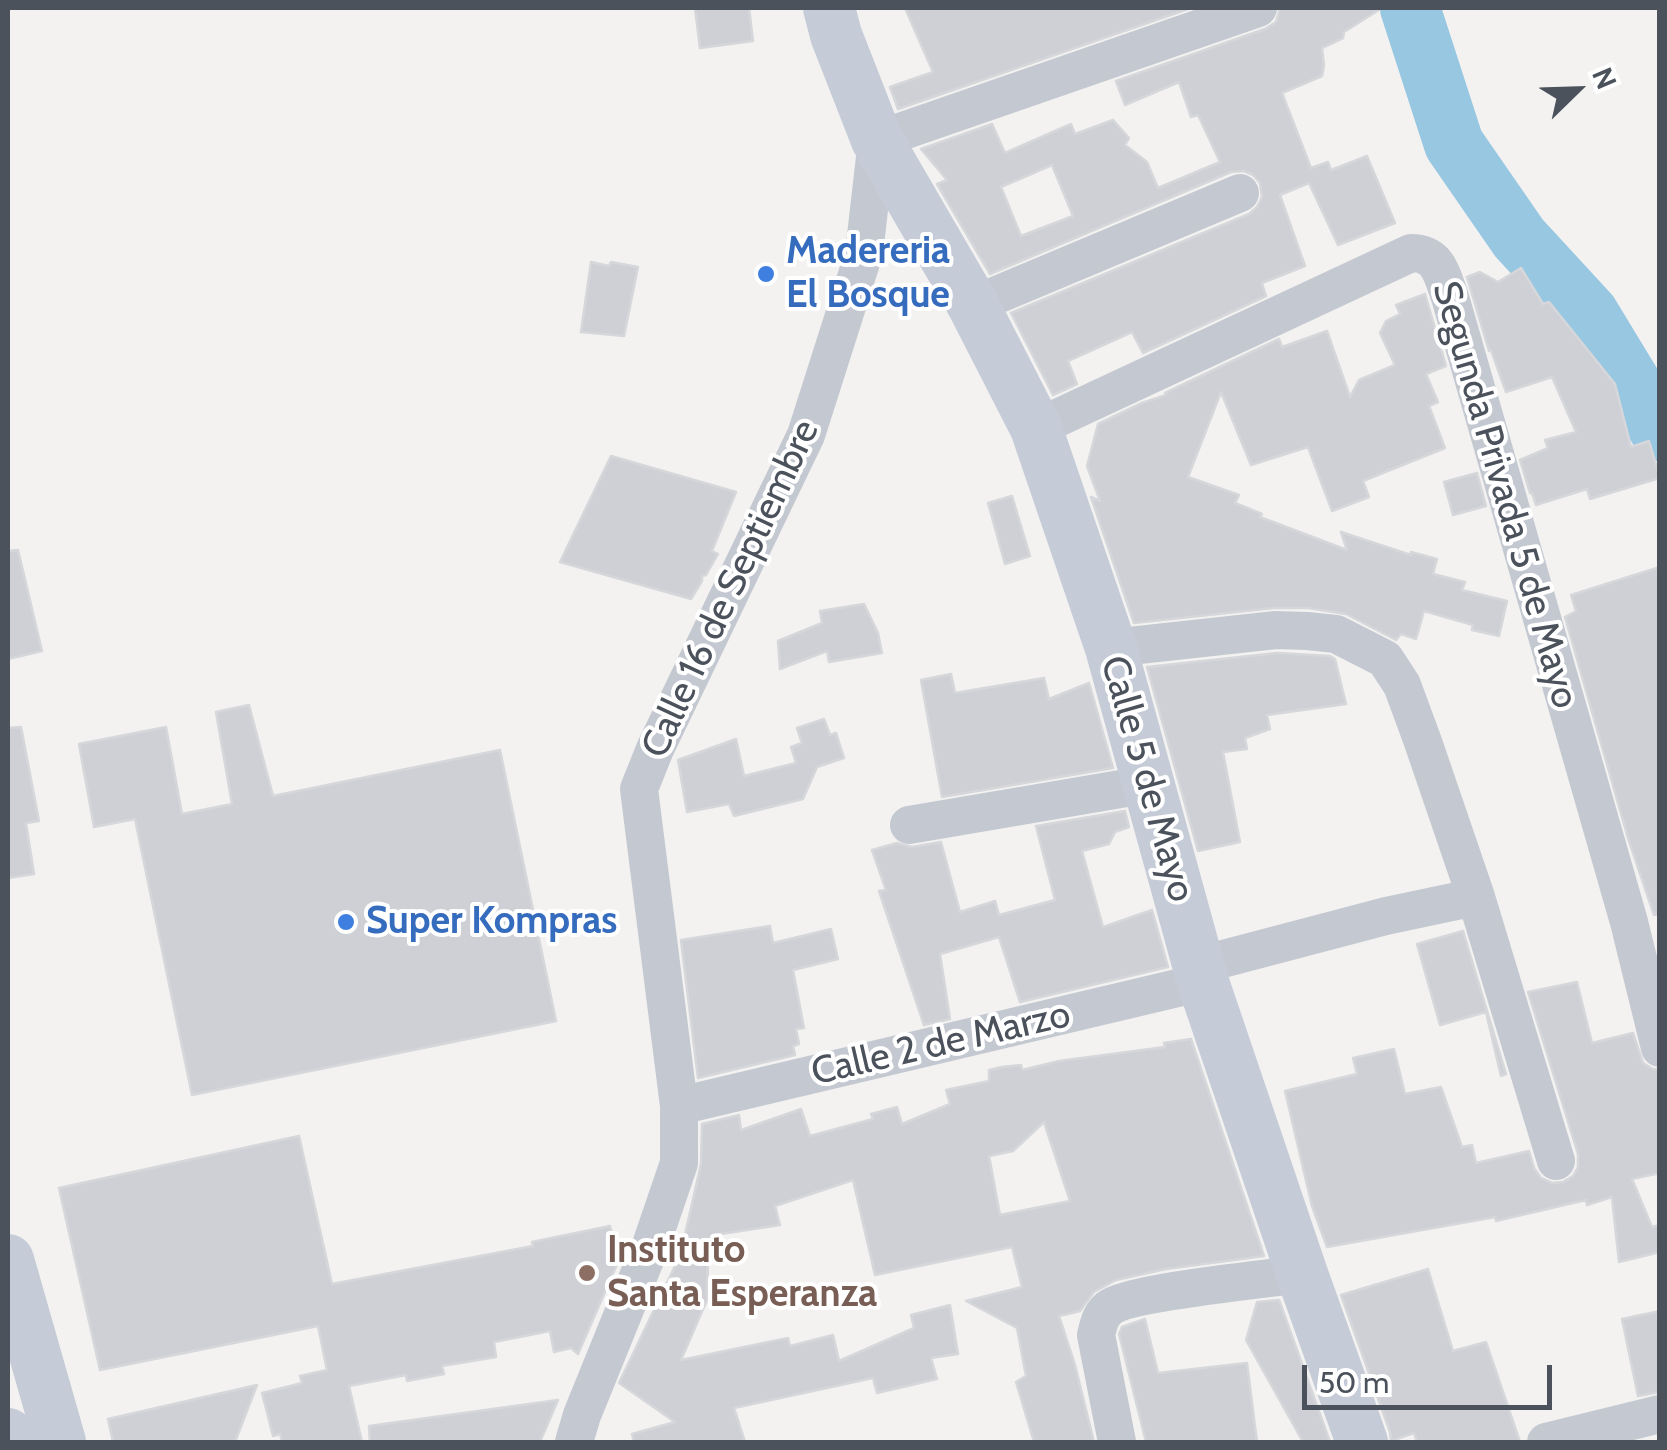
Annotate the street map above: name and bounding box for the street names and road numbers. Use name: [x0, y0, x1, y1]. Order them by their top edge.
street label: Segunda Privada 5 de Mayo: [1422, 276, 1588, 714]
street label: Calle 16 de Septiembre: [633, 413, 829, 765]
street label: Calle 5 de Mayo: [1090, 651, 1204, 907]
street label: Calle 2 de Marzo: [807, 992, 1075, 1096]

